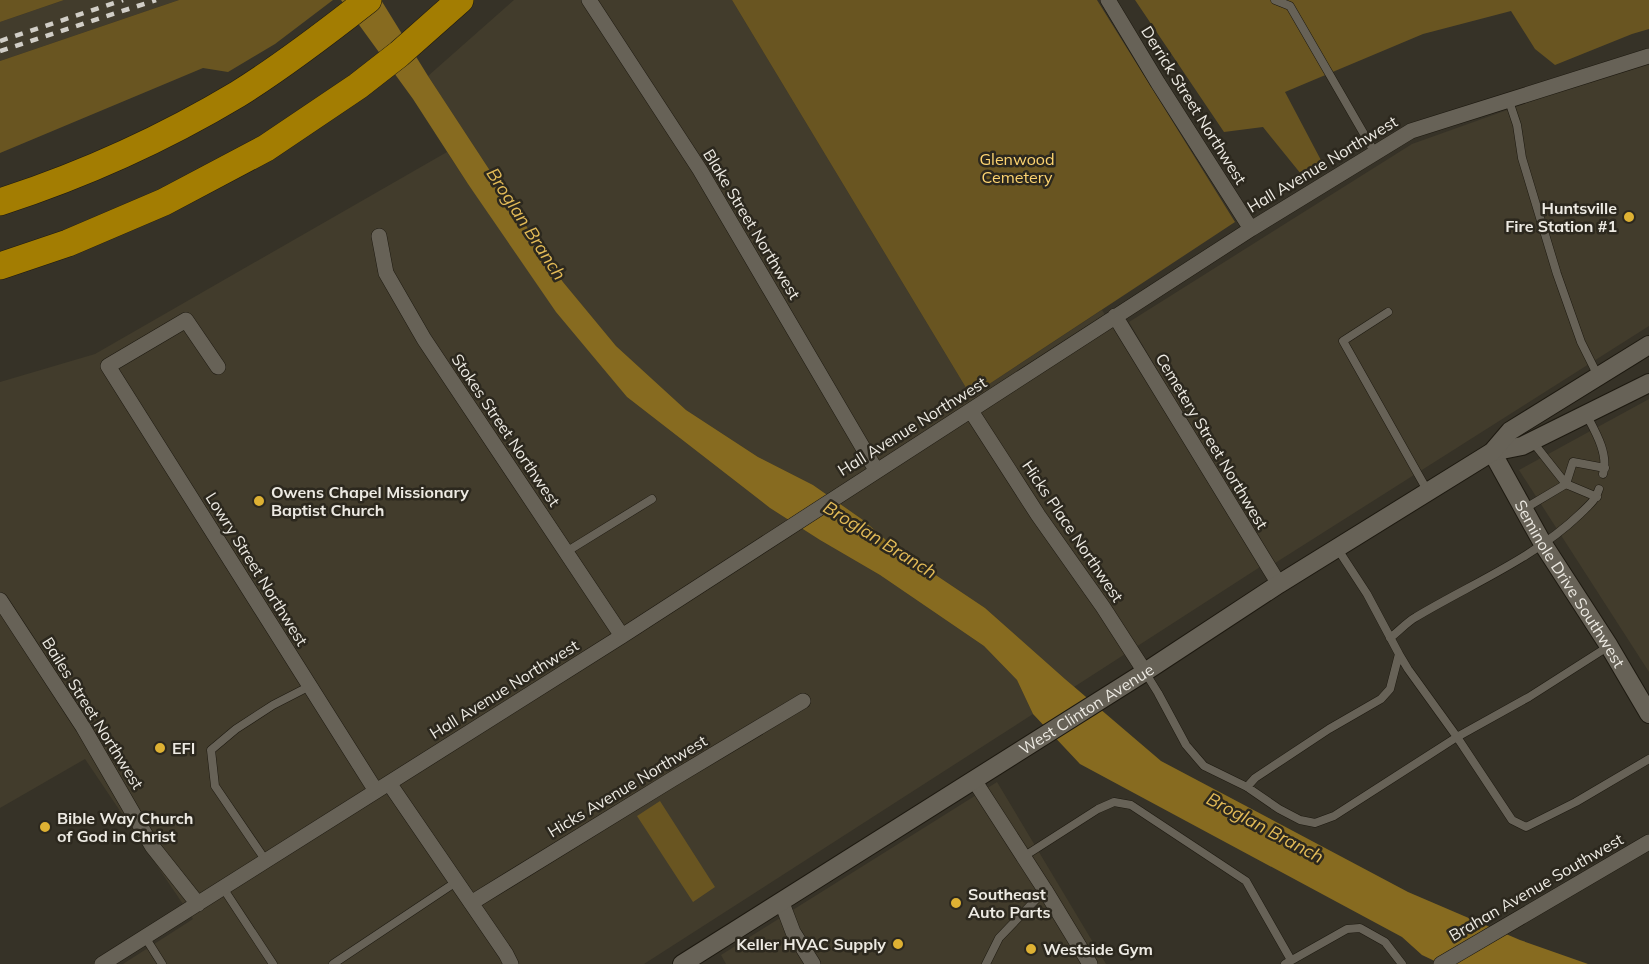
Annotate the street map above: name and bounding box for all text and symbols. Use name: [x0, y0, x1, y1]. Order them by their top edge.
street label: Derrick Street Northwest: [1137, 22, 1251, 188]
street label: Hall Avenue Northwest: [1243, 111, 1401, 217]
street label: Blake Street Northwest: [699, 145, 805, 303]
park label: Glenwood Cemetery: [979, 149, 1055, 187]
water label: Broglan Branch: [481, 163, 571, 284]
place label: Huntsville Fire Station #1: [1505, 198, 1617, 236]
marker: Huntsville Fire Station #1: [1622, 210, 1636, 224]
street label: Cemetery Street Northwest: [1152, 349, 1273, 533]
street label: Stokes Street Northwest: [447, 350, 565, 511]
street label: Hall Avenue Northwest: [834, 372, 990, 480]
street label: Hicks Place Northwest: [1018, 456, 1128, 606]
place label: Owens Chapel Missionary Baptist Church: [271, 482, 469, 520]
street label: Lowry Street Northwest: [202, 489, 313, 650]
marker: Owens Chapel Missionary Baptist Church: [252, 494, 266, 508]
water label: Broglan Branch: [819, 495, 941, 584]
street label: Seminole Drive Southwest: [1510, 496, 1630, 671]
street label: Bailes Street Northwest: [38, 633, 148, 793]
street label: Hall Avenue Northwest: [426, 635, 582, 743]
street label: West Clinton Avenue: [1015, 659, 1157, 759]
street label: Hicks Avenue Northwest: [544, 730, 711, 842]
place label: EFI: [172, 738, 195, 758]
marker: EFI: [153, 741, 167, 755]
water label: Broglan Branch: [1203, 787, 1328, 868]
place label: Bible Way Church of God in Christ: [57, 808, 193, 846]
marker: Bible Way Church of God in Christ: [38, 820, 52, 834]
street label: Brahan Avenue Southwest: [1445, 829, 1627, 945]
place label: Southeast Auto Parts: [968, 884, 1050, 922]
marker: Southeast Auto Parts: [949, 896, 963, 910]
place label: Keller HVAC Supply: [736, 934, 886, 954]
marker: Keller HVAC Supply: [891, 937, 905, 951]
place label: Westside Gym: [1043, 939, 1153, 959]
marker: Westside Gym: [1024, 942, 1038, 956]

